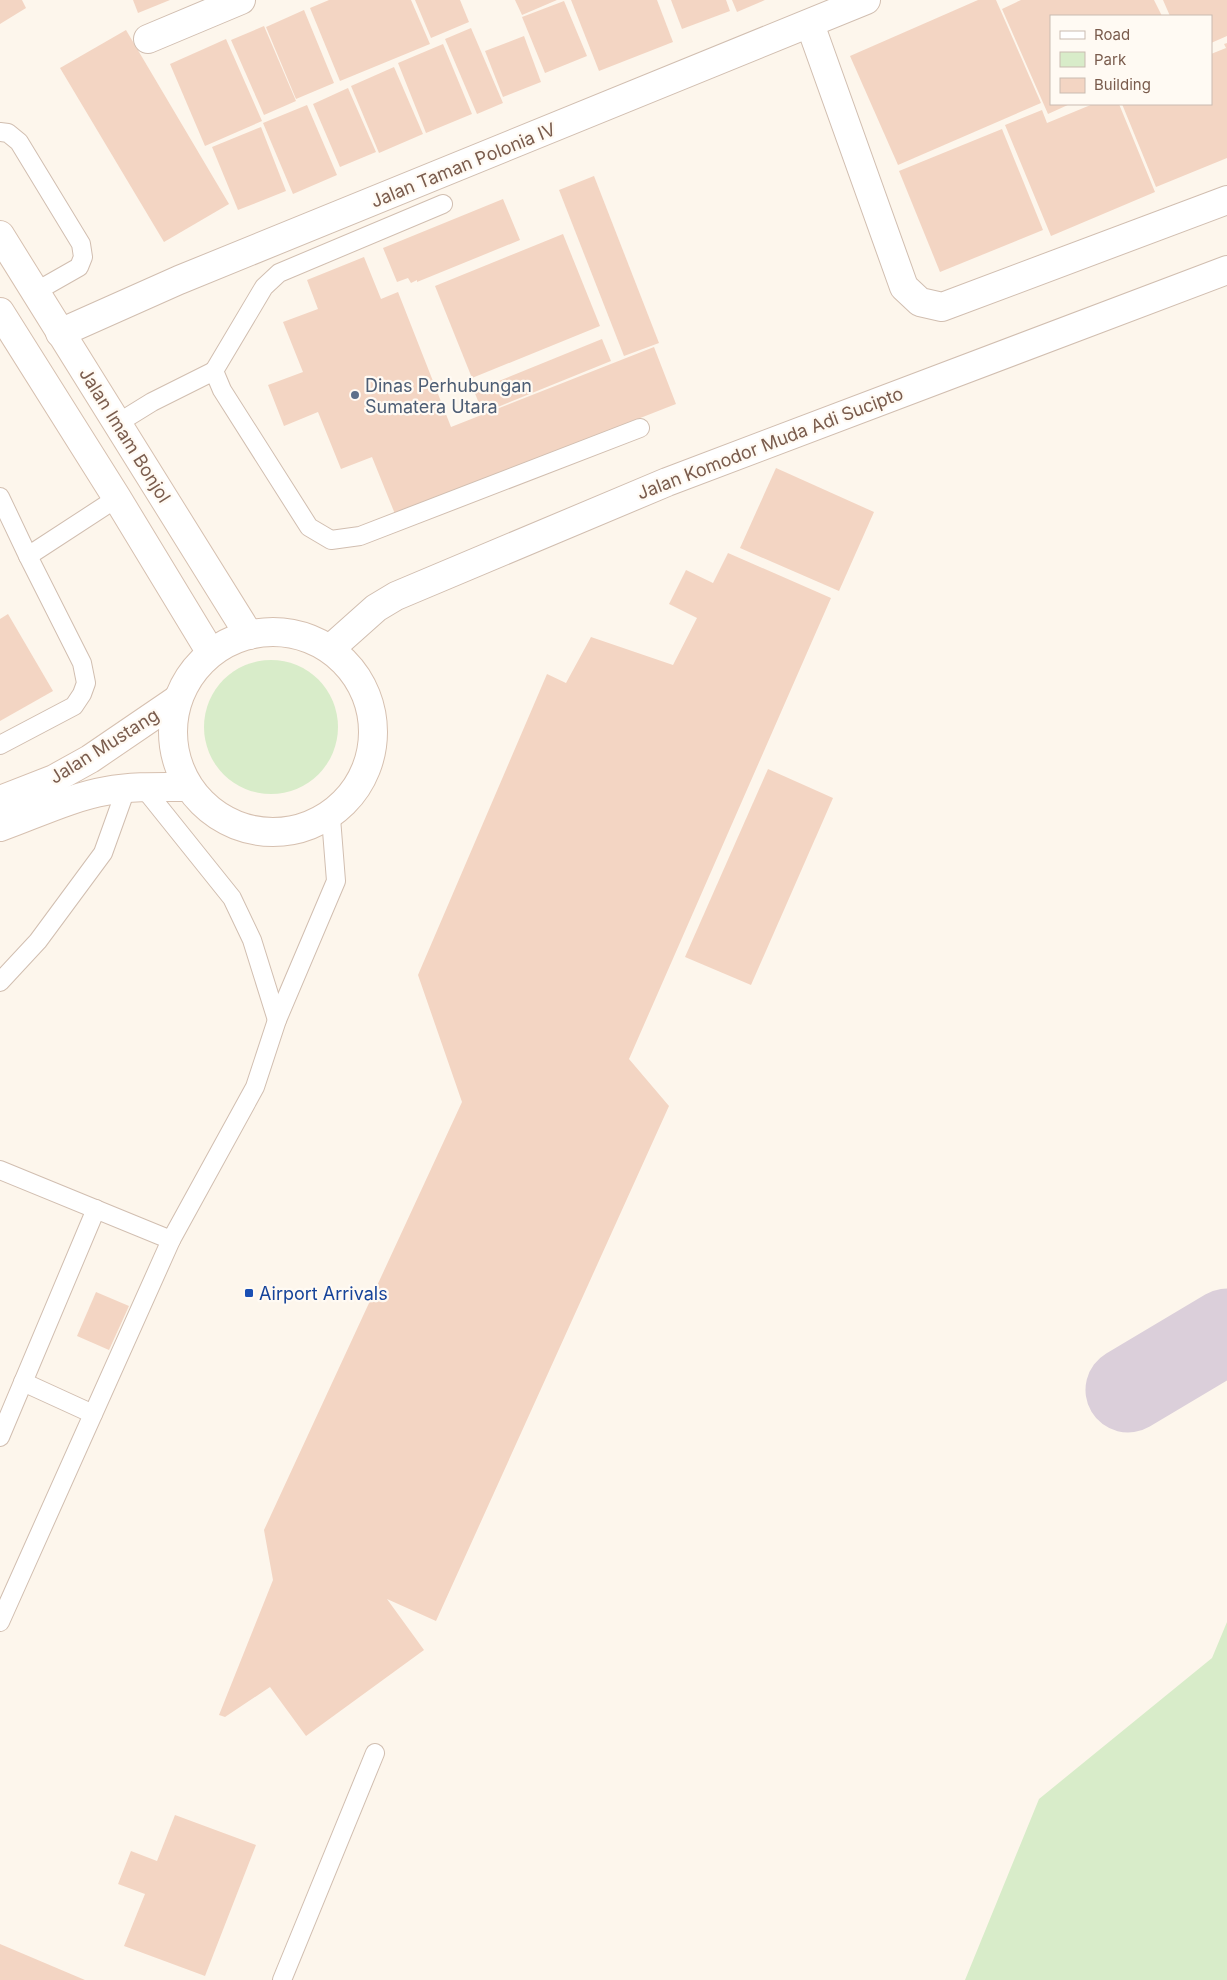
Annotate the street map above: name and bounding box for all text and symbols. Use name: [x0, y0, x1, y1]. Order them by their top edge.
legend: [1050, 15, 1212, 105]
text: Road: [1094, 25, 1130, 44]
text: Park: [1094, 50, 1127, 69]
text: Building: [1094, 75, 1151, 94]
street label: Jalan Taman Polonia IV: [368, 118, 558, 212]
street label: Jalan Imam Bonjol: [75, 364, 175, 506]
place label: Dinas Perhubungan Sumatera Utara: [365, 375, 532, 417]
street label: Jalan Komodor Muda Adi Sucipto: [634, 382, 906, 504]
marker: Dinas Perhubungan Sumatera Utara: [349, 389, 361, 401]
street label: Jalan Mustang: [46, 704, 162, 788]
place label: Airport Arrivals: [259, 1283, 388, 1304]
marker: Airport Arrivals: [243, 1287, 255, 1299]

